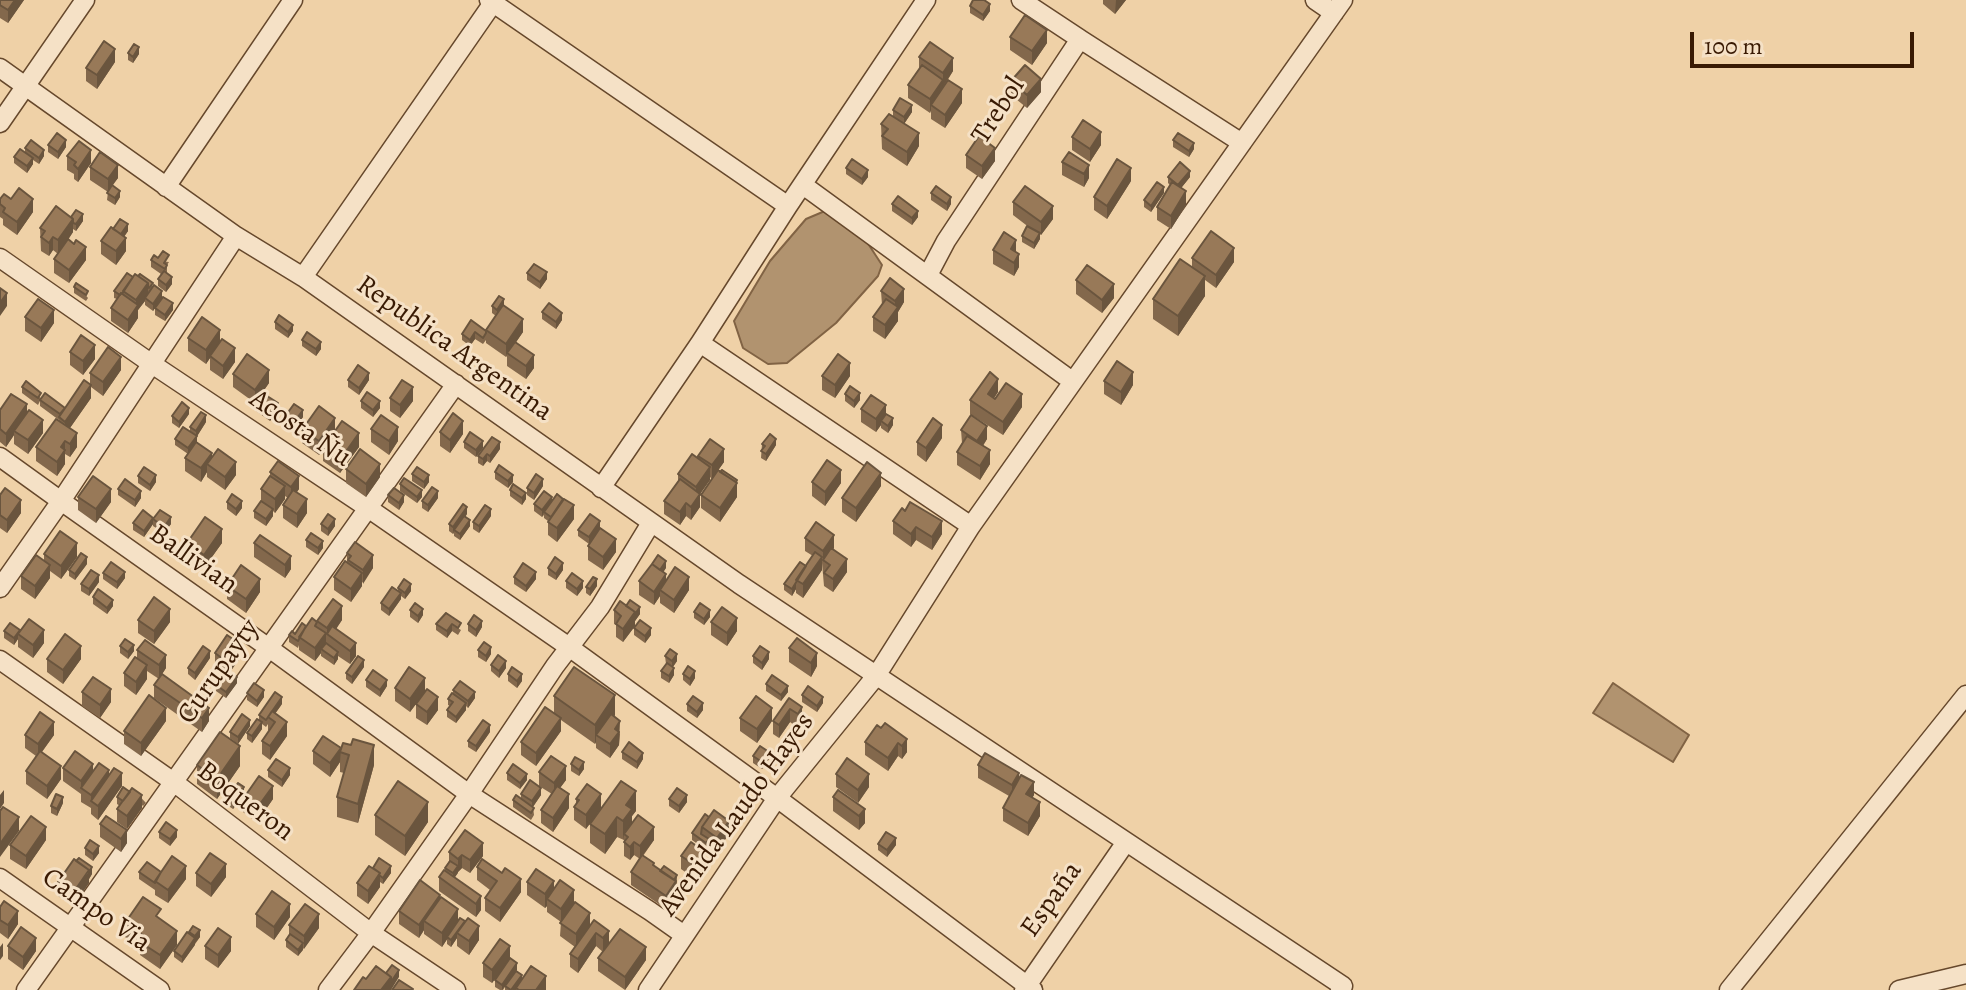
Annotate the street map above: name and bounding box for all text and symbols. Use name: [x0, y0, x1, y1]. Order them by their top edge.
scale bar: [1694, 16, 1918, 66]
text: 100 m: [1704, 30, 1763, 62]
street label: Trebol: [965, 71, 1033, 151]
street label: Republica Argentina: [349, 269, 559, 429]
street label: Acosta Ñu: [243, 383, 357, 475]
street label: Ballivian: [142, 518, 244, 602]
street label: Curupayty: [171, 613, 267, 731]
street label: Avenida Laudo Hayes: [652, 707, 822, 923]
street label: Boqueron: [190, 755, 300, 849]
street label: España: [1014, 856, 1090, 944]
street label: Campo Via: [35, 861, 157, 961]

